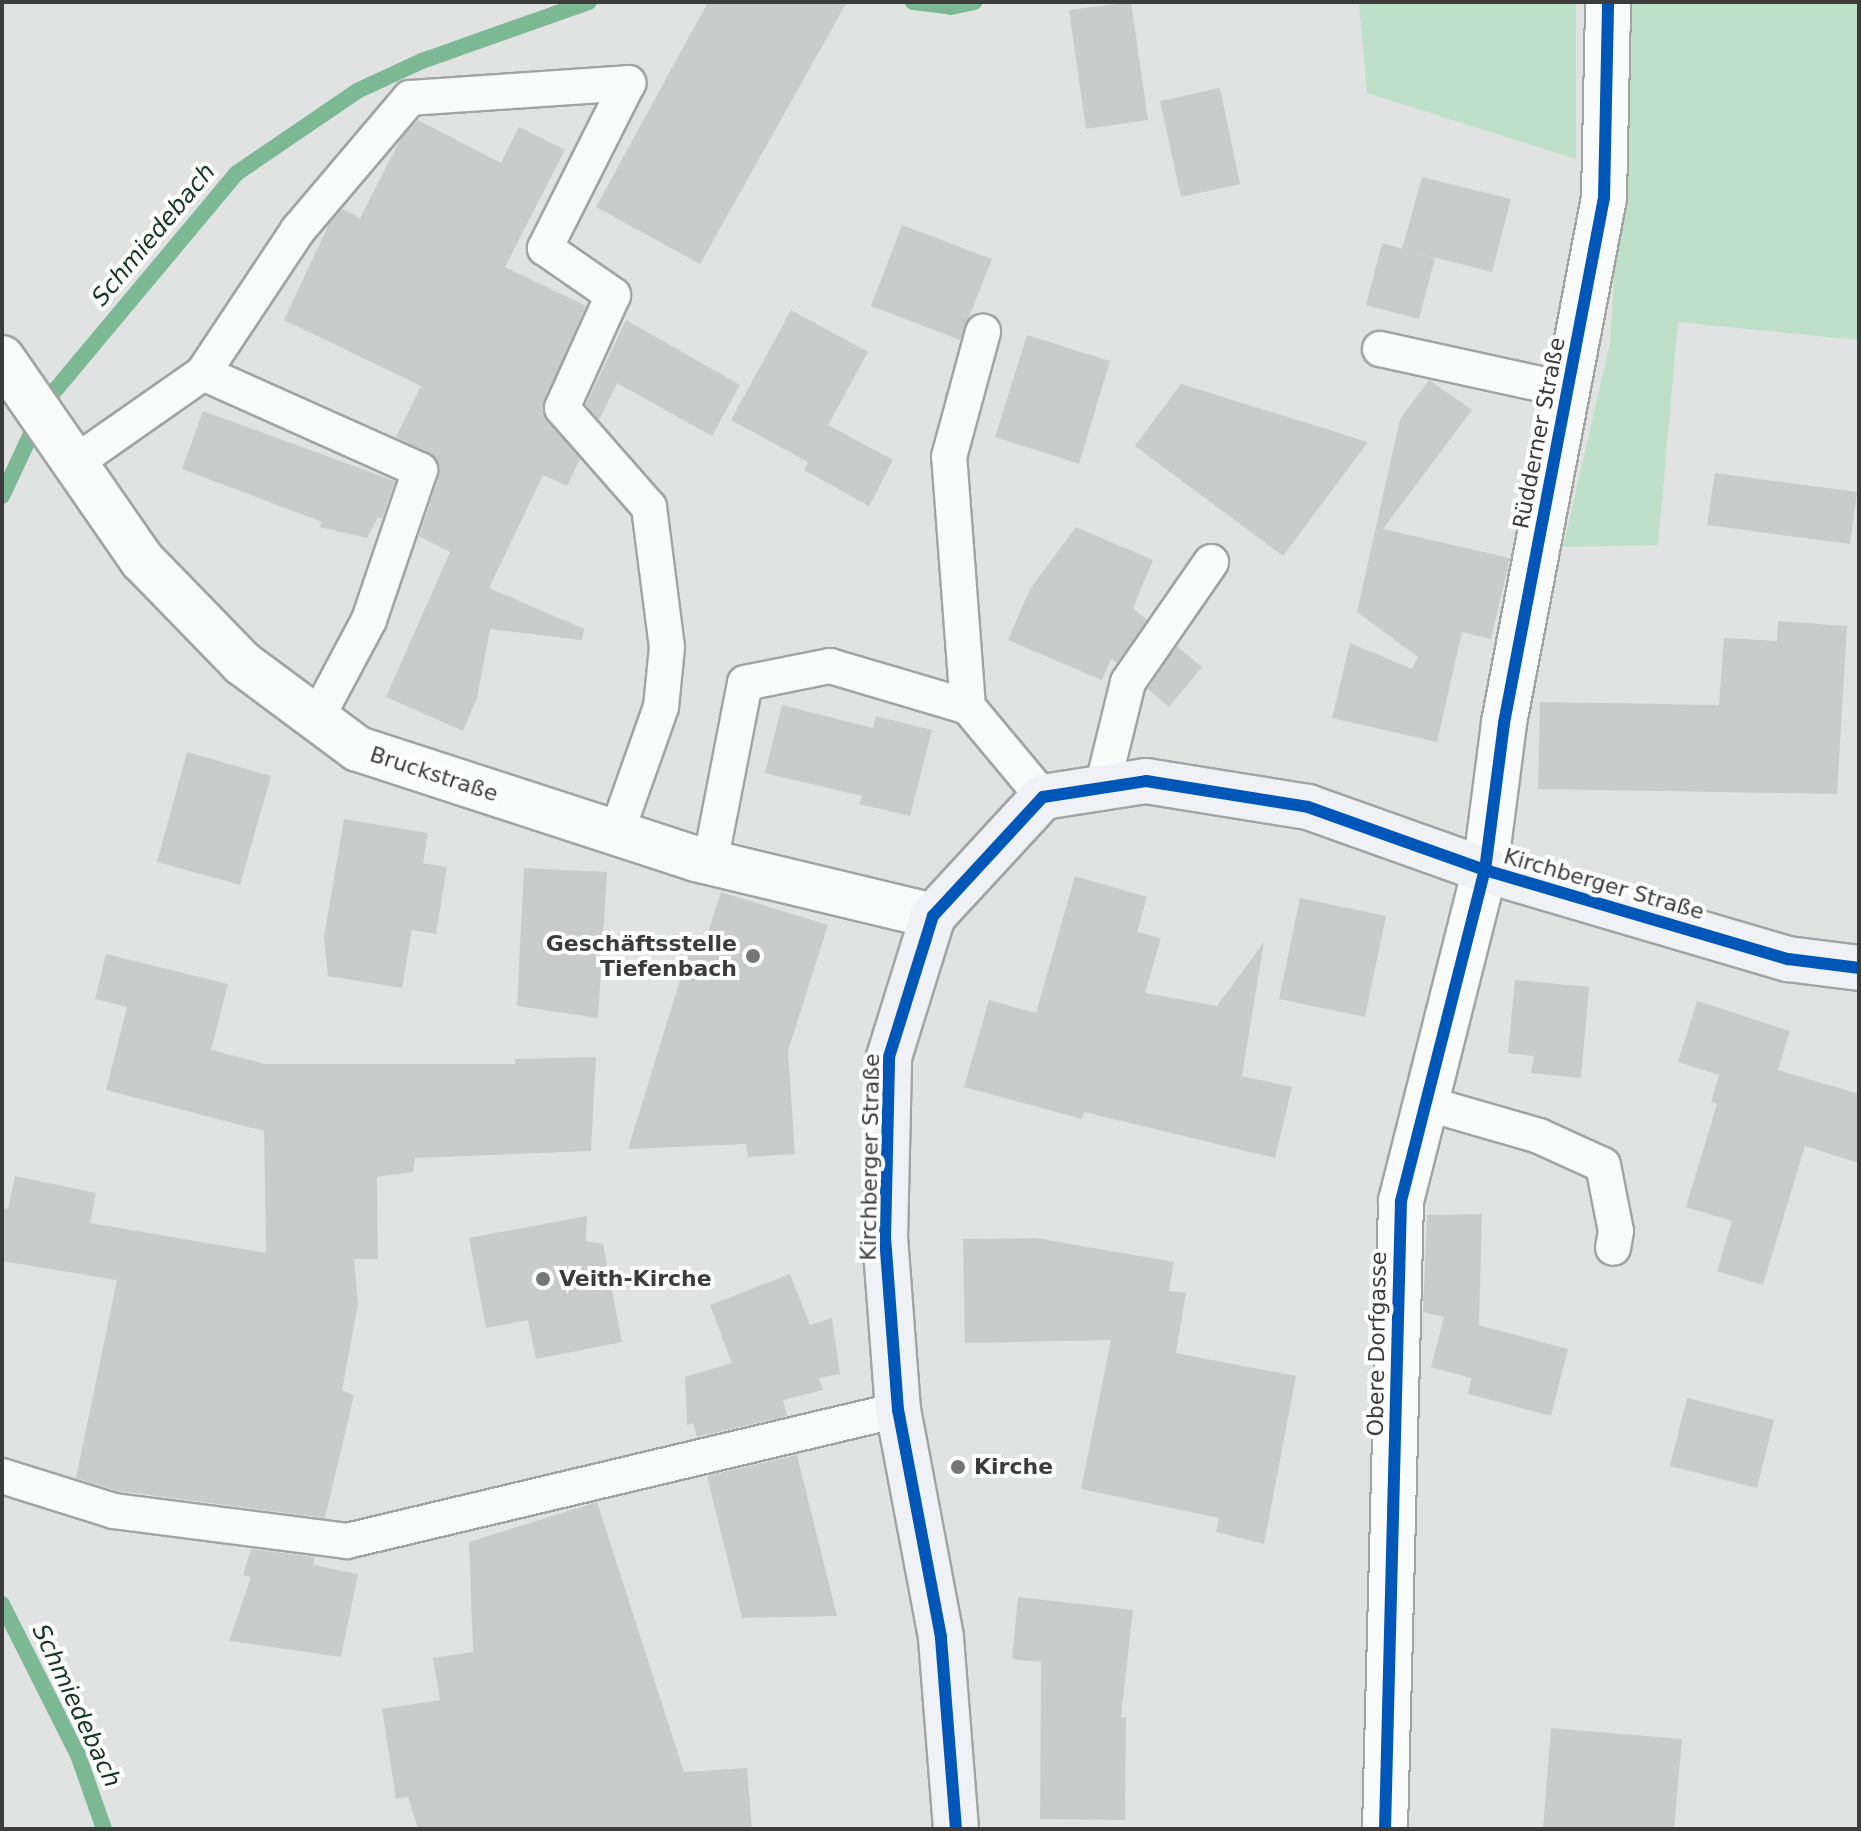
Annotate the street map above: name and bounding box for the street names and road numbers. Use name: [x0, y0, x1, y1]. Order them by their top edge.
street label: Rüdderner Straße: [1507, 335, 1571, 531]
street label: Bruckstraße: [367, 741, 501, 807]
street label: Kirchberger Straße: [1501, 843, 1707, 925]
street label: Kirchberger Straße: [855, 1053, 885, 1261]
street label: Obere Dorfgasse: [1362, 1251, 1392, 1437]

